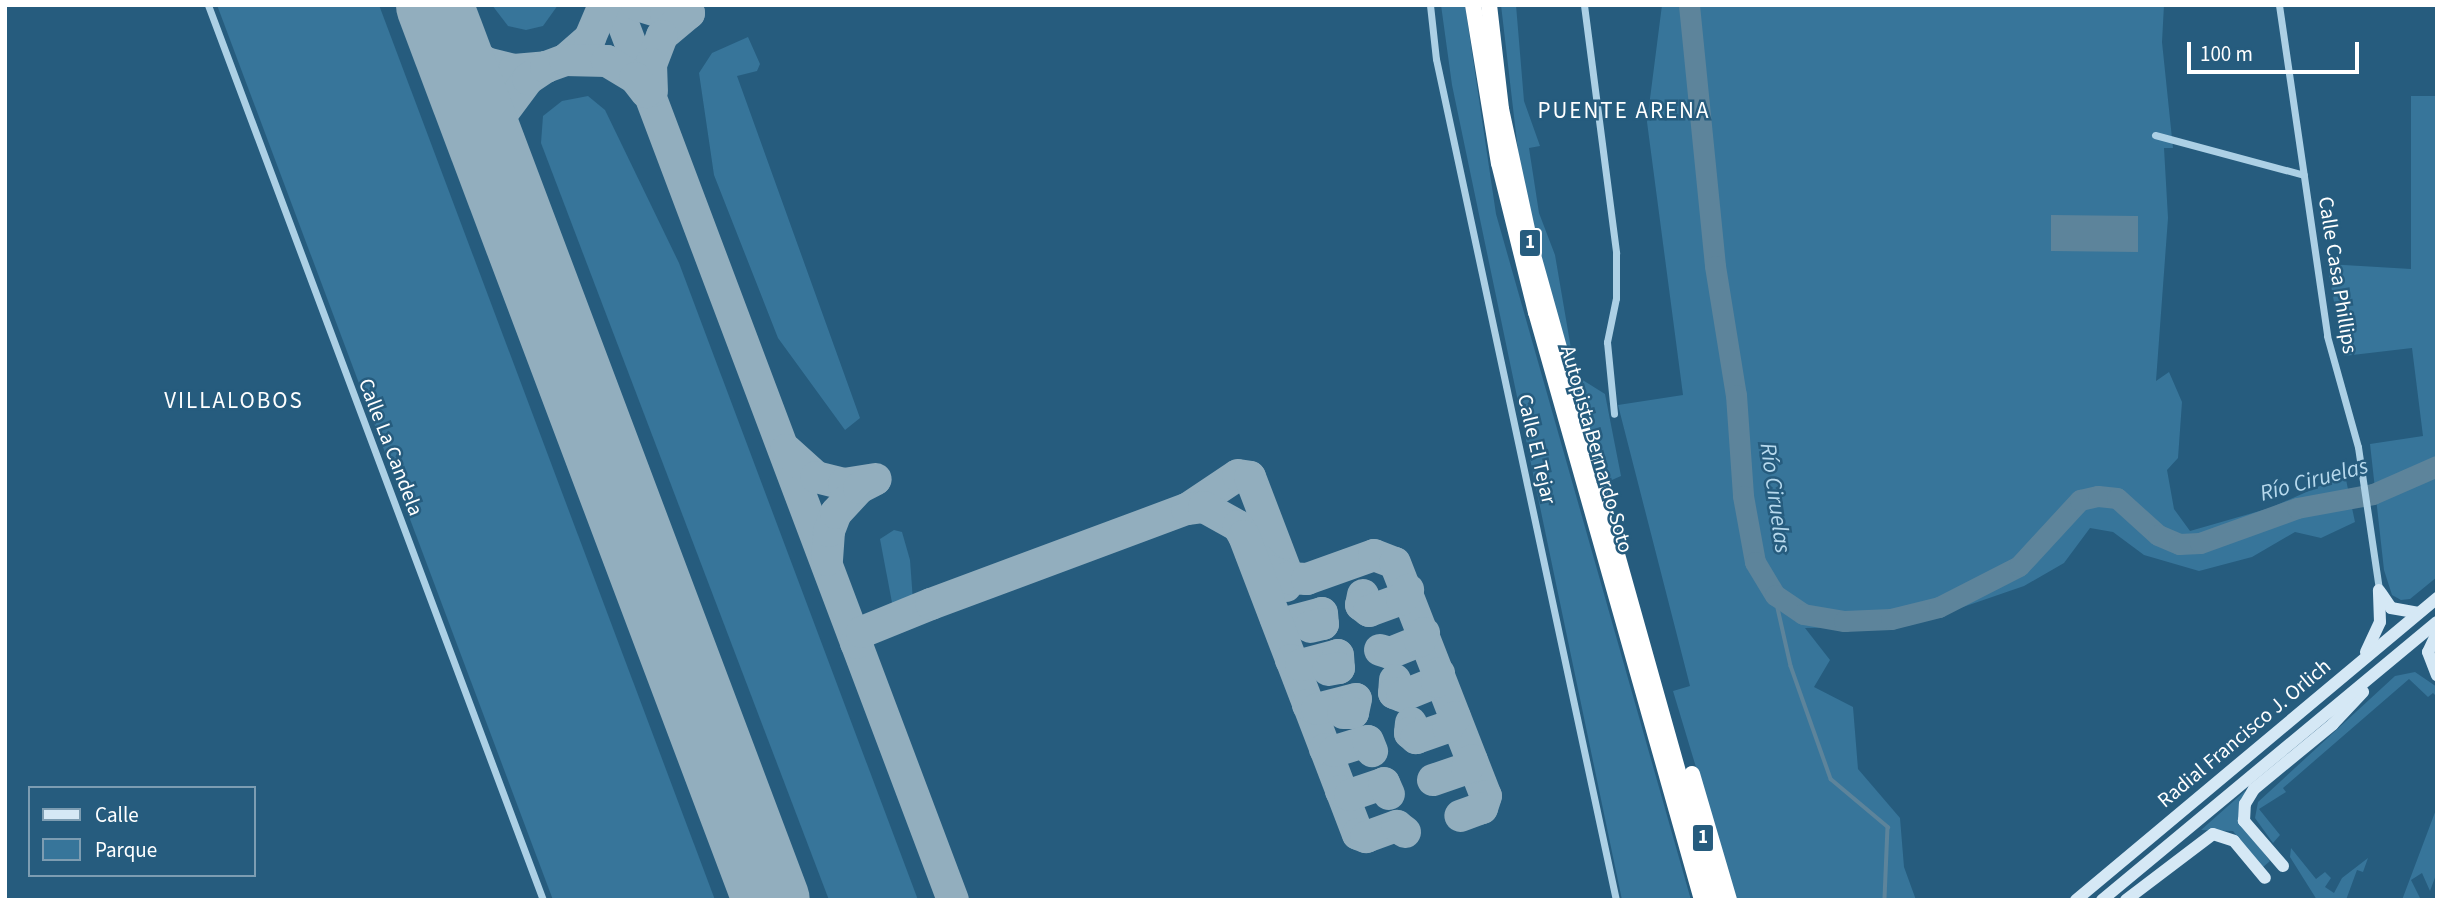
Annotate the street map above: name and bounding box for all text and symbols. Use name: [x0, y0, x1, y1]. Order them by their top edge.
scale bar: [2190, 28, 2362, 72]
text: 100 m: [2200, 39, 2253, 69]
district label: PUENTE ARENA: [1539, 97, 1709, 125]
street label: Calle Casa Phillips: [2313, 195, 2363, 355]
road number: 1: [1518, 228, 1542, 258]
street label: Autopista Bernardo Soto: [1555, 342, 1639, 556]
street label: Calle La Candela: [353, 375, 429, 519]
district label: VILLALOBOS: [165, 387, 303, 415]
street label: Calle El Tejar: [1512, 392, 1562, 506]
water label: Río Ciruelas: [1754, 441, 1796, 555]
water label: Río Ciruelas: [2257, 452, 2371, 508]
street label: Radial Francisco J. Orlich: [2152, 653, 2336, 813]
legend: [28, 786, 256, 877]
text: Calle: [95, 800, 139, 830]
road number: 1: [1691, 822, 1715, 853]
text: Parque: [95, 835, 157, 865]

